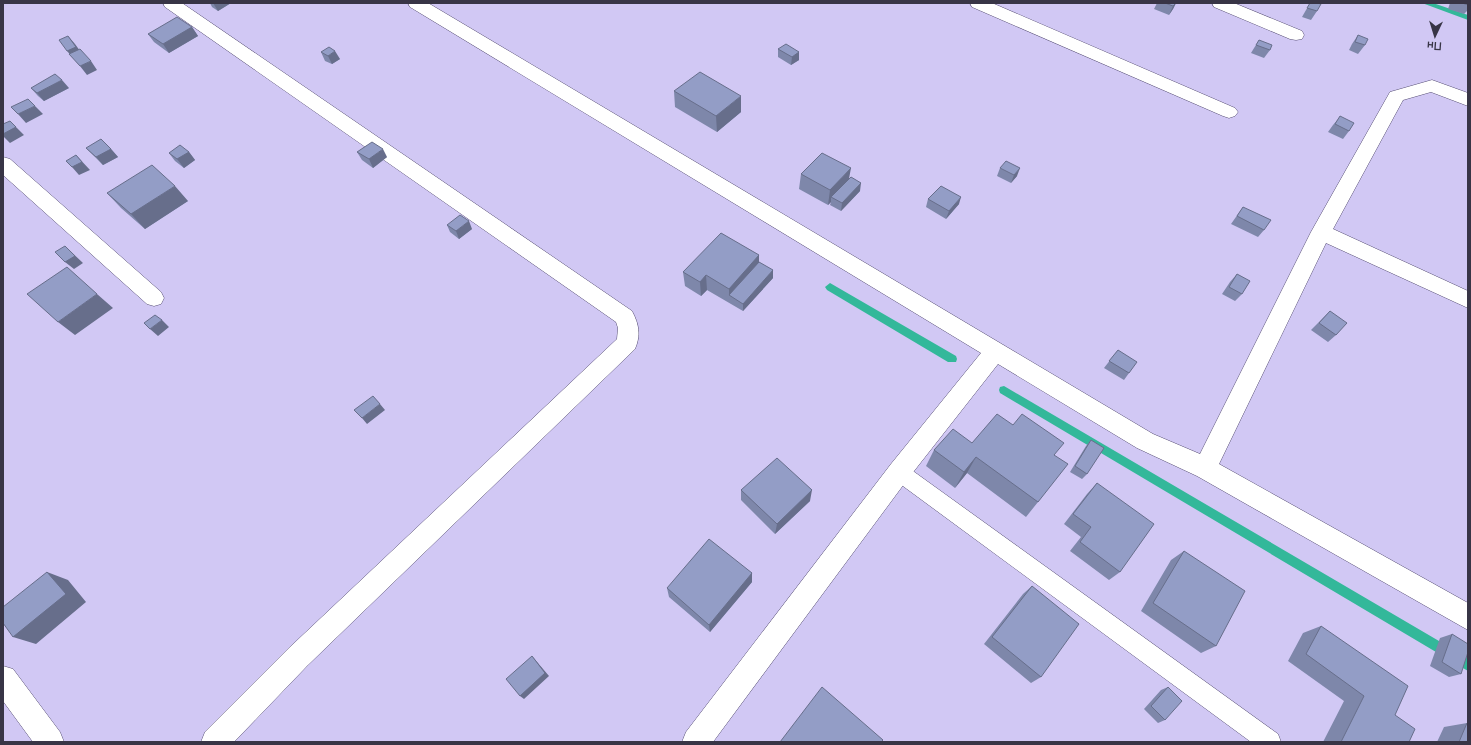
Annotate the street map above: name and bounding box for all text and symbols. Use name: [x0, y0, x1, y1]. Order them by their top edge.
north arrow: [1415, 16, 1455, 56]
text: Пн: [1426, 38, 1442, 54]

